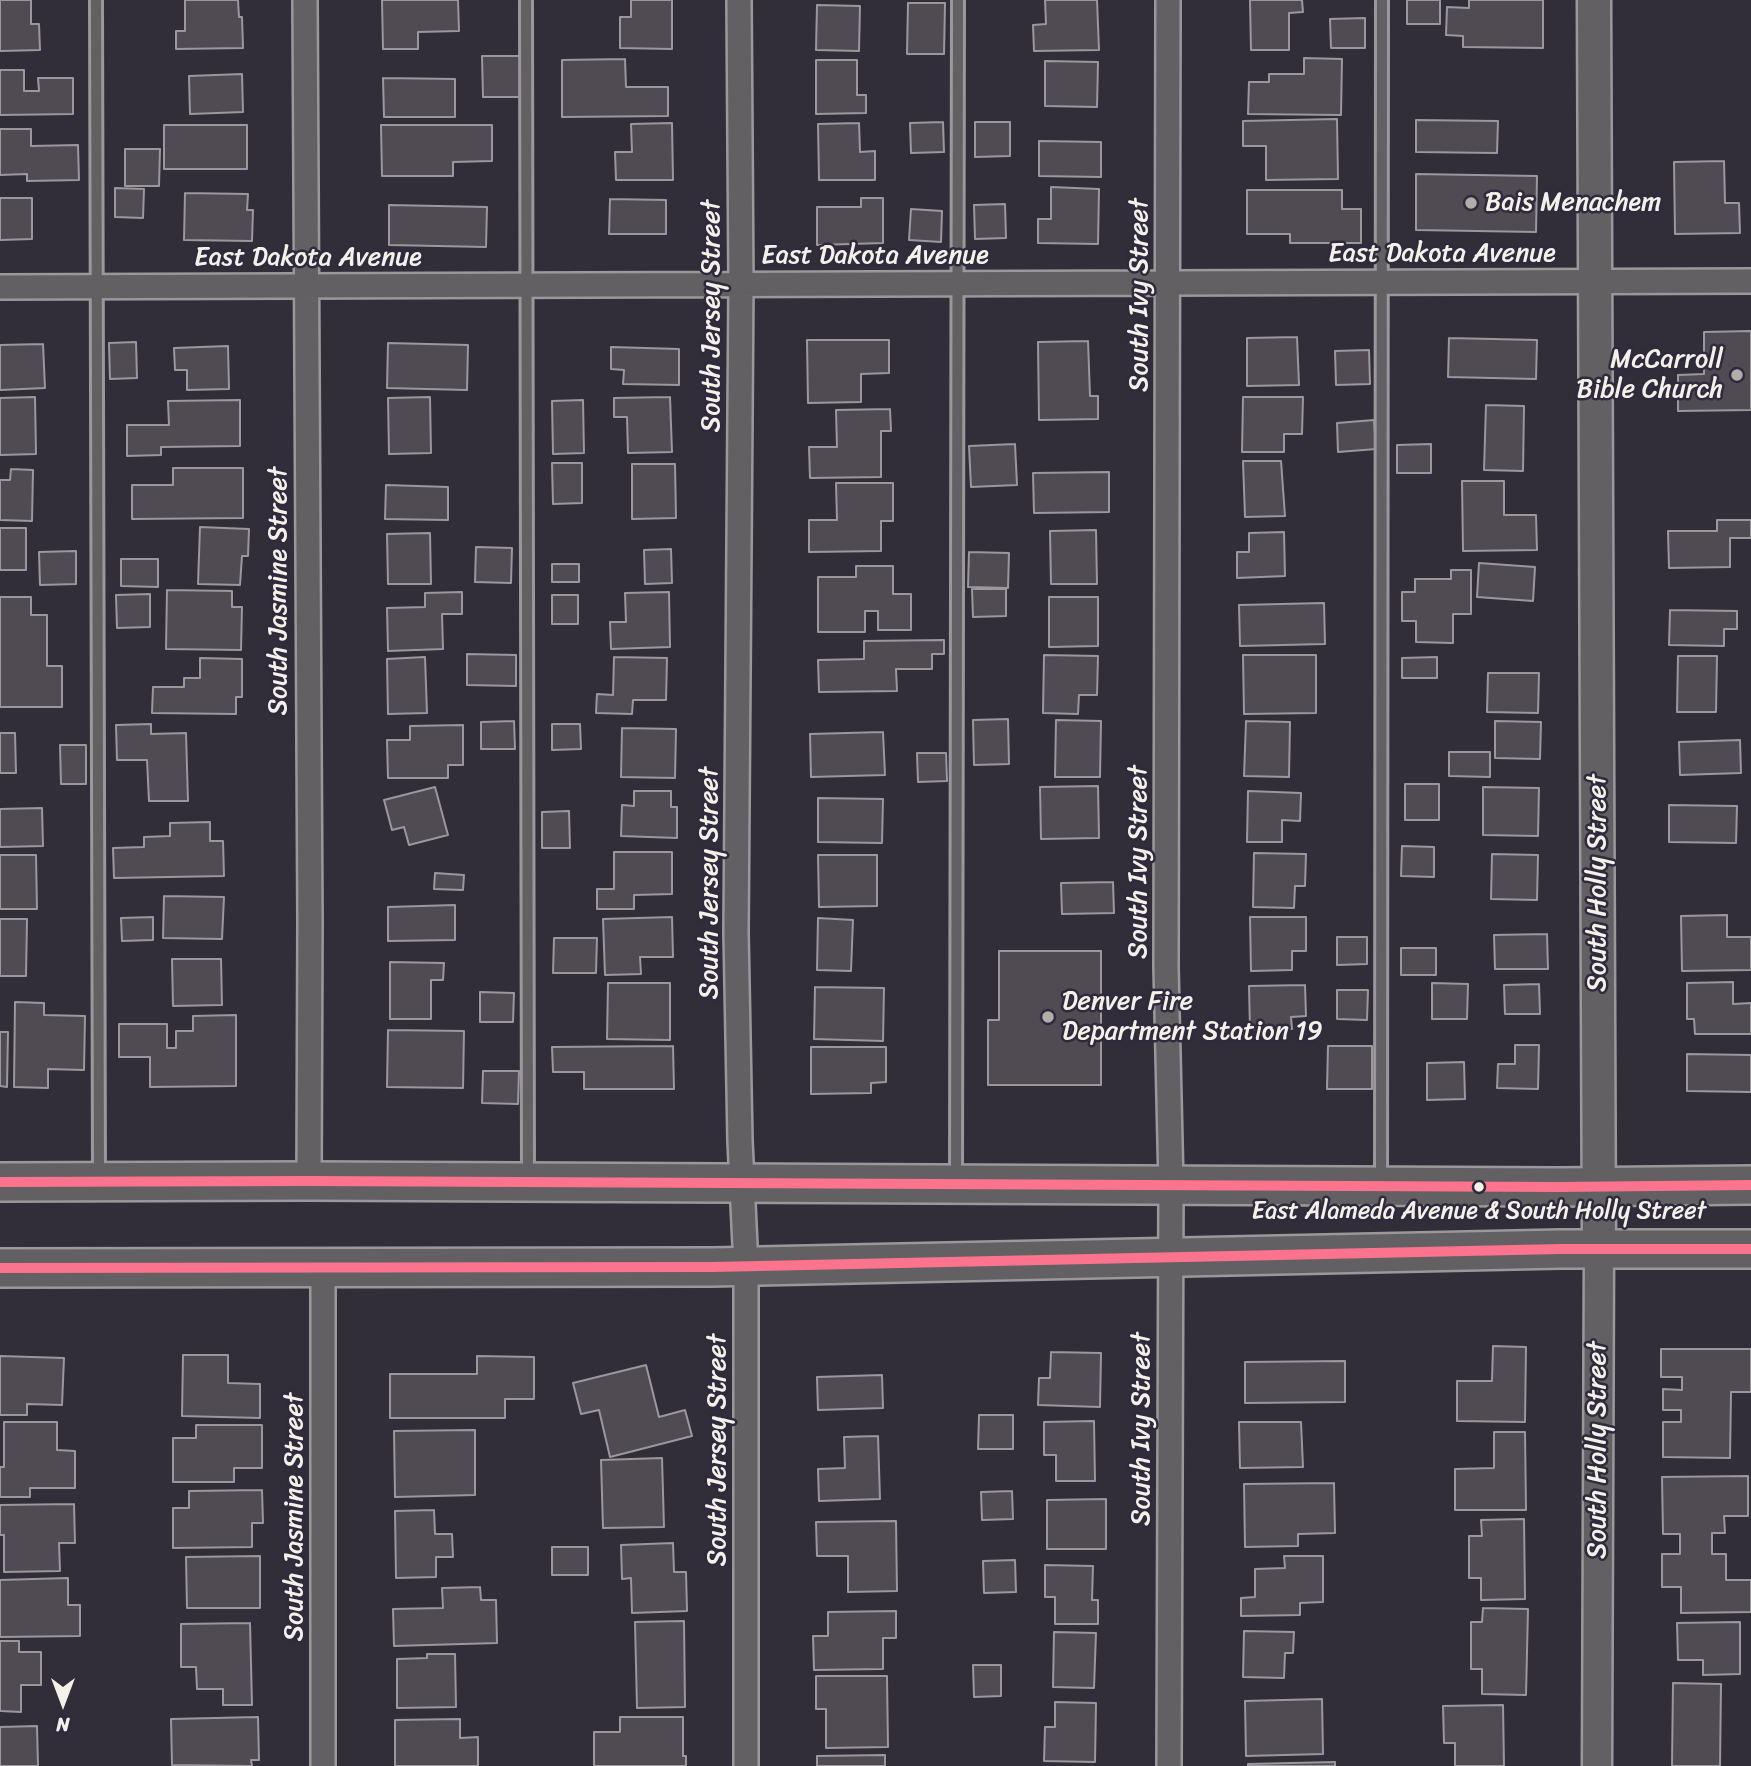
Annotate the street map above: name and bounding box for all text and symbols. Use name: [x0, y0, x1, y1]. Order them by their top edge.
place label: Bais Menachem: [1485, 187, 1661, 219]
marker: Bais Menachem: [1463, 195, 1479, 211]
street label: South Ivy Street: [1124, 198, 1156, 392]
street label: South Jersey Street: [696, 200, 728, 432]
street label: East Dakota Avenue: [1328, 238, 1556, 270]
street label: East Dakota Avenue: [761, 240, 989, 272]
street label: East Dakota Avenue: [194, 242, 422, 274]
place label: McCarroll Bible Church: [1577, 344, 1723, 406]
marker: McCarroll Bible Church: [1729, 367, 1745, 383]
street label: South Jasmine Street: [263, 467, 295, 715]
street label: South Ivy Street: [1123, 765, 1155, 959]
street label: South Jersey Street: [694, 767, 726, 999]
street label: South Holly Street: [1582, 774, 1614, 992]
place label: Denver Fire Department Station 19: [1062, 986, 1323, 1048]
marker: Denver Fire Department Station 19: [1040, 1009, 1056, 1025]
marker: East Alameda Avenue & South Holly Street: [1472, 1180, 1486, 1194]
place label: East Alameda Avenue & South Holly Street: [1252, 1198, 1706, 1226]
street label: South Ivy Street: [1126, 1332, 1158, 1526]
street label: South Jersey Street: [702, 1334, 734, 1566]
street label: South Holly Street: [1582, 1341, 1614, 1559]
street label: South Jasmine Street: [279, 1393, 311, 1641]
north arrow: [28, 1668, 98, 1738]
text: N: [56, 1708, 70, 1741]

